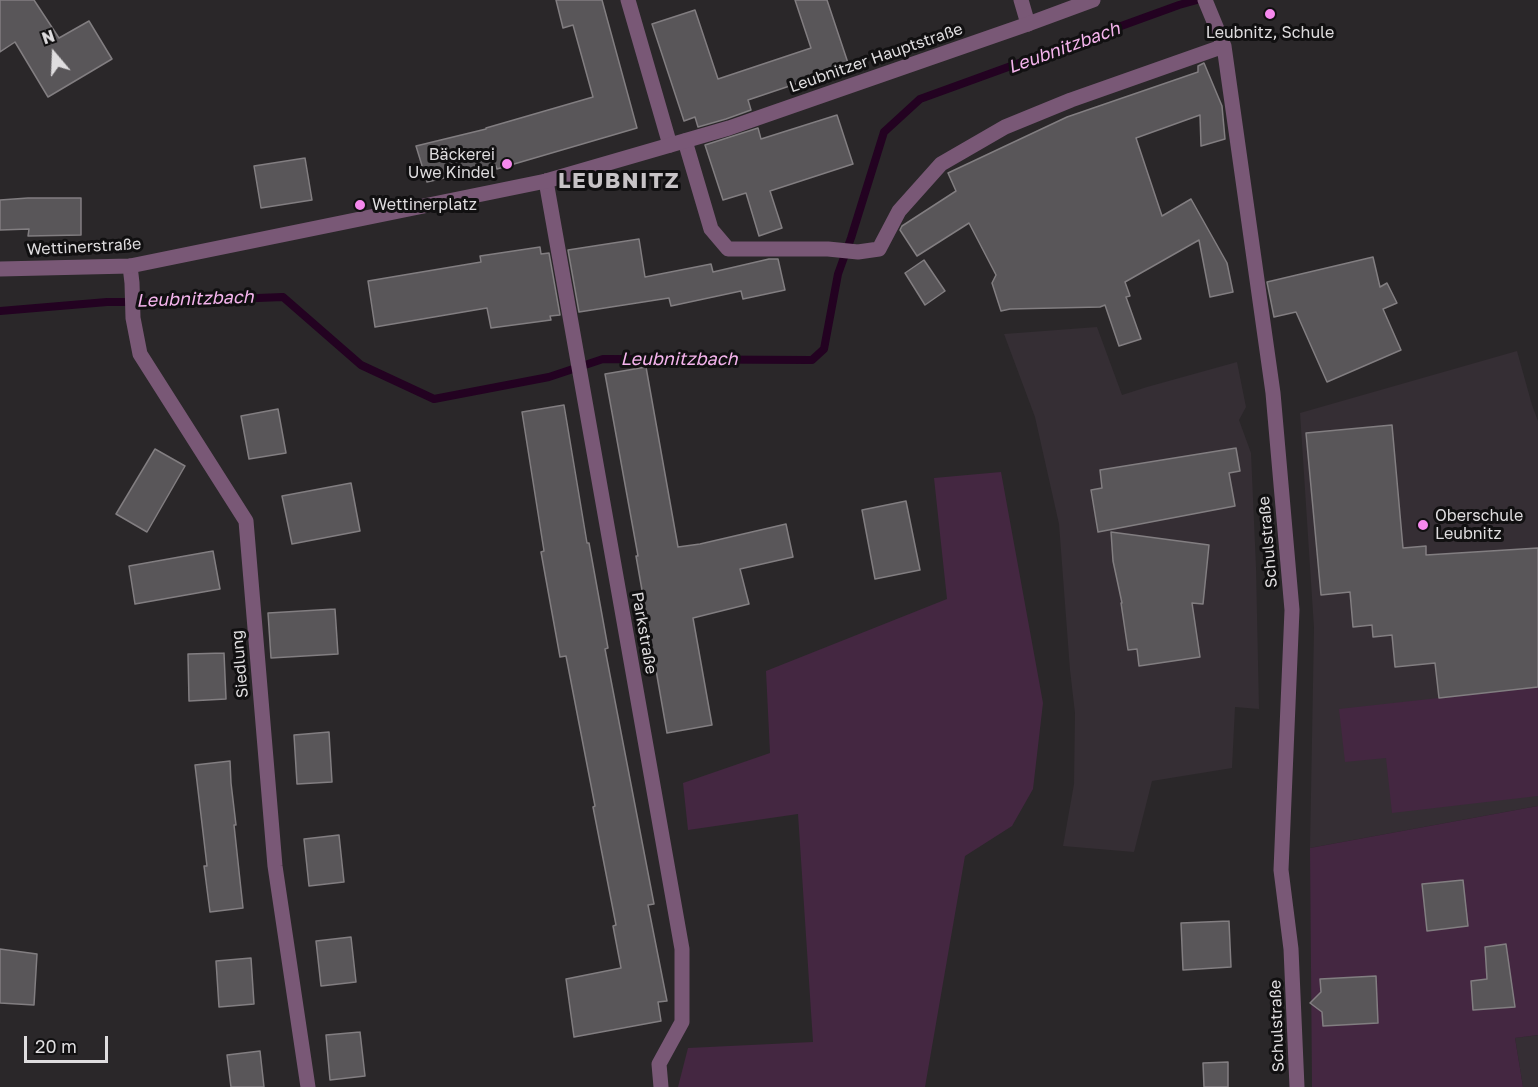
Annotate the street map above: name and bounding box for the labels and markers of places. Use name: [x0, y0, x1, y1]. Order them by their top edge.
marker: Leubnitz, Schule: [1263, 7, 1277, 21]
place label: Leubnitz, Schule: [1206, 23, 1334, 43]
place label: Bäckerei Uwe Kindel: [408, 145, 495, 183]
marker: Bäckerei Uwe Kindel: [500, 157, 514, 171]
place label: Wettinerplatz: [372, 195, 477, 215]
marker: Wettinerplatz: [353, 198, 367, 212]
place label: Oberschule Leubnitz: [1435, 506, 1523, 544]
marker: Oberschule Leubnitz: [1416, 518, 1430, 532]

